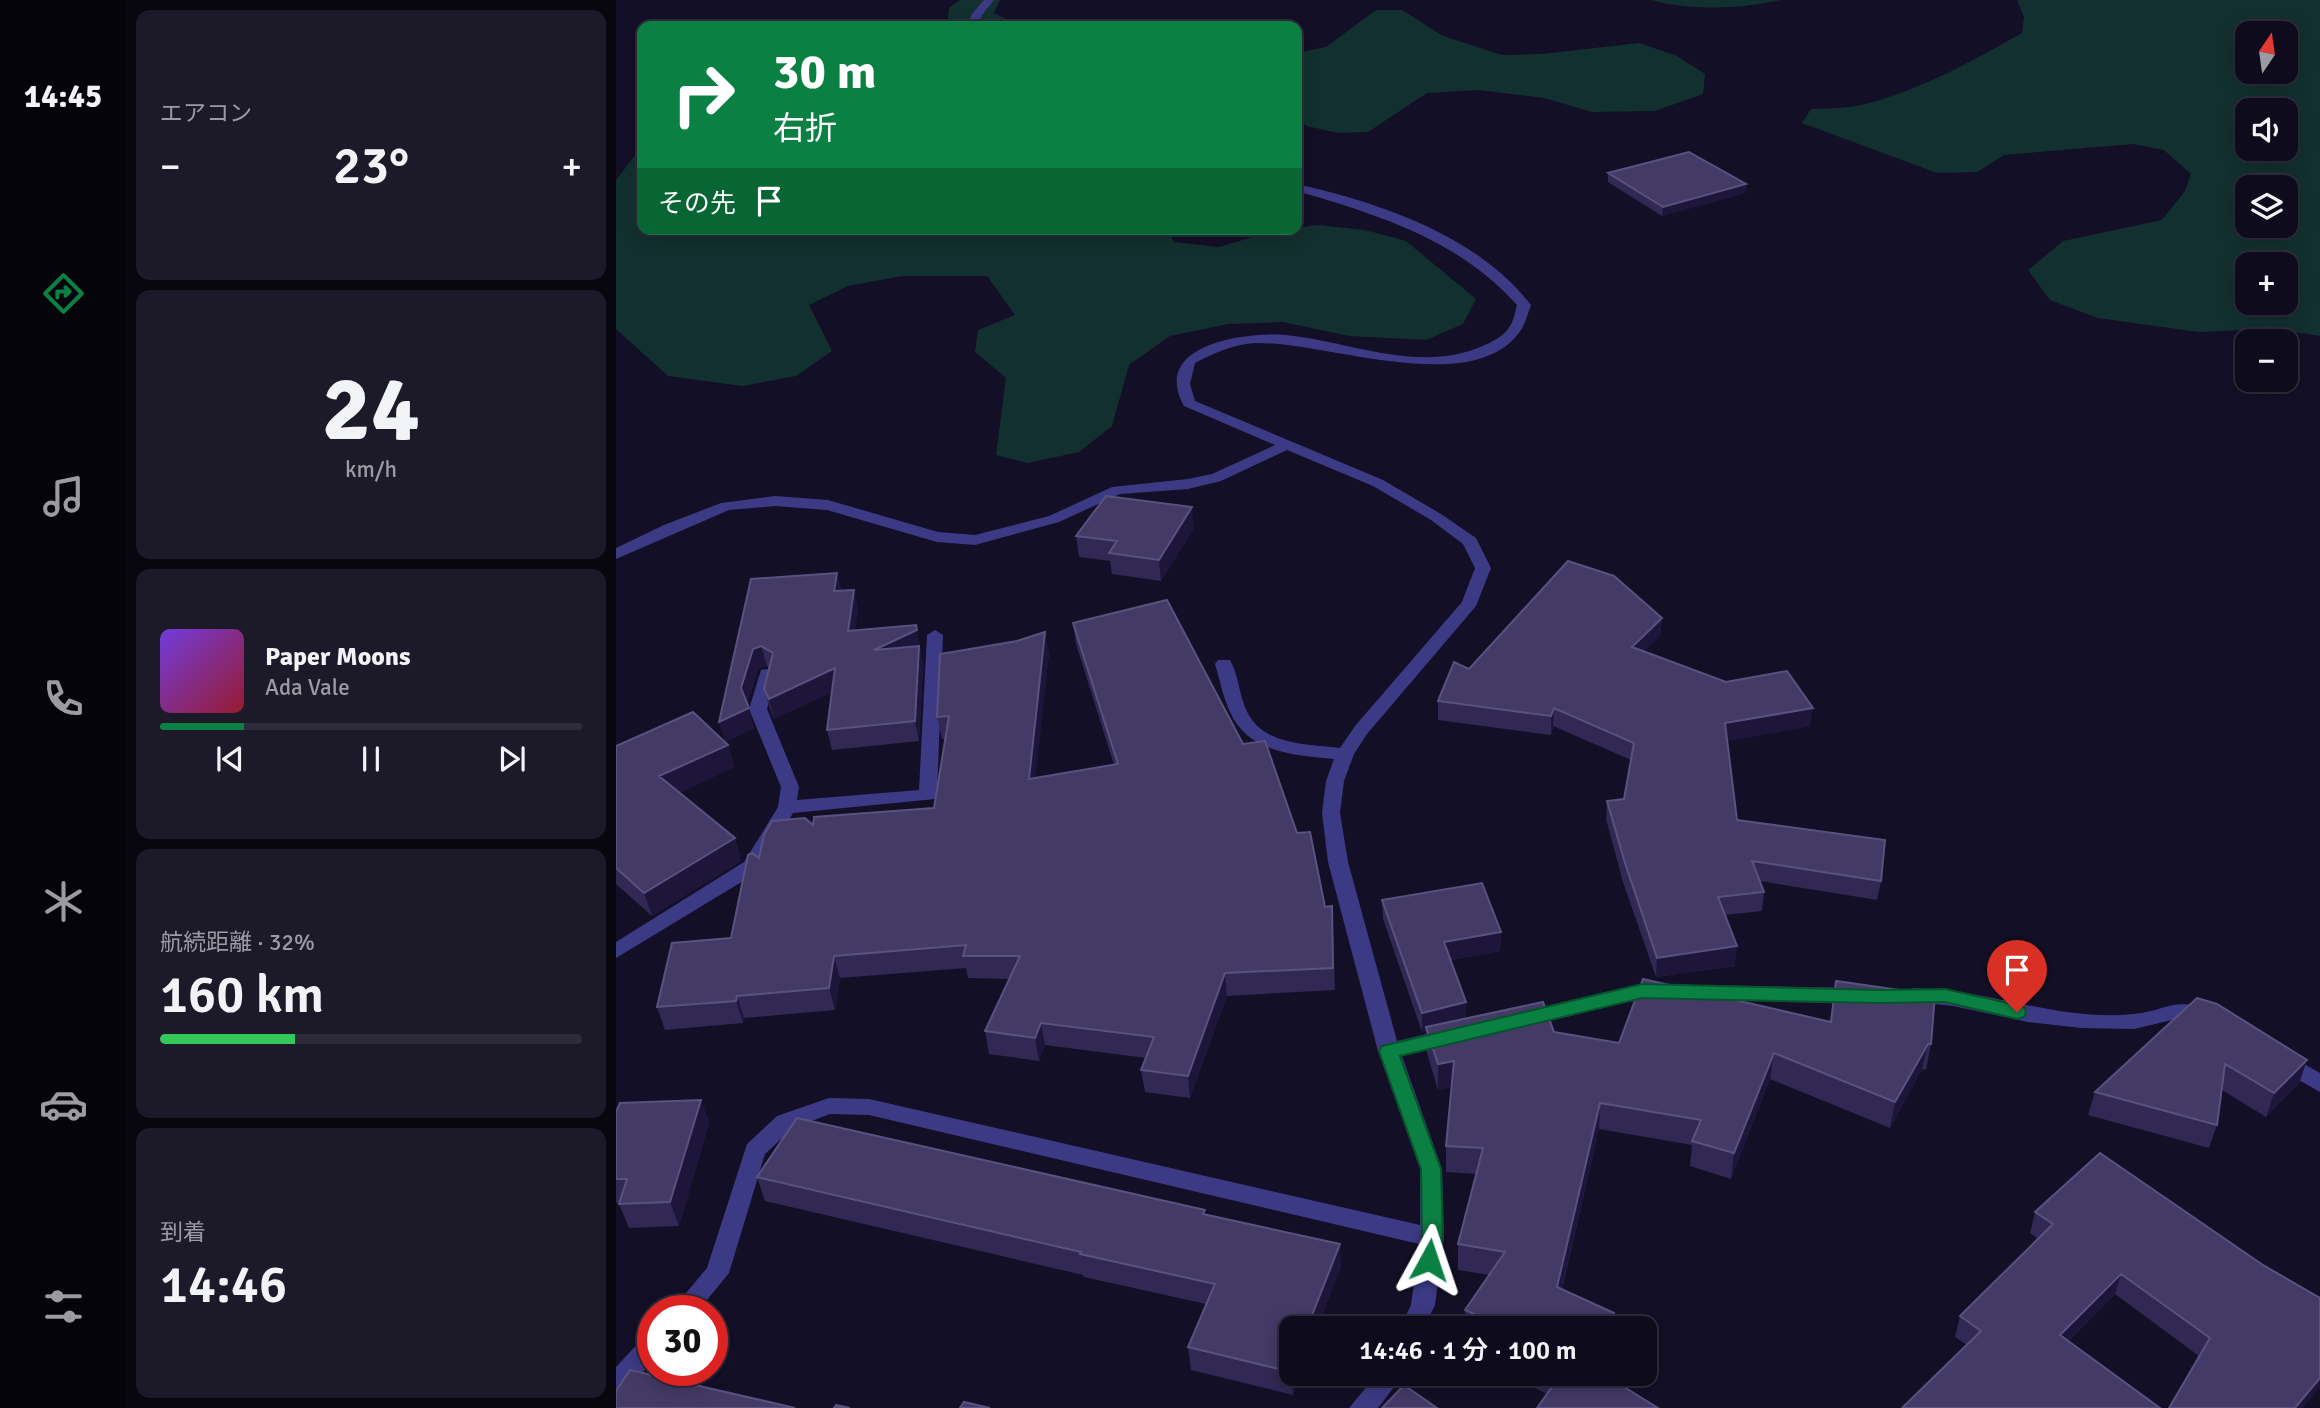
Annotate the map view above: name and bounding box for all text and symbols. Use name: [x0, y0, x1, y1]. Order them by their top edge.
north arrow: [2235, 21, 2298, 84]
map controls: [2235, 21, 2298, 392]
text: 30 m: [773, 42, 876, 102]
icon: right: [658, 49, 749, 140]
text: 14:45: [24, 77, 102, 116]
button: sound: [2235, 98, 2298, 161]
text: エアコン: [160, 99, 252, 128]
text: 右折: [773, 109, 837, 148]
text: 23°: [333, 134, 409, 198]
text: −: [160, 143, 181, 190]
text: +: [561, 143, 582, 190]
button: layers: [2235, 175, 2298, 238]
icon: arrive: [750, 182, 788, 220]
text: その先: [658, 188, 736, 220]
button: +: [2235, 252, 2298, 315]
icon: directions: [39, 269, 88, 318]
button: −: [2235, 329, 2298, 392]
text: 24: [322, 353, 420, 466]
text: km/h: [345, 455, 397, 484]
icon: music: [39, 472, 88, 521]
text: Paper Moons: [265, 641, 411, 673]
text: Ada Vale: [265, 673, 350, 702]
icon: phone: [39, 674, 88, 723]
icon: previous: [211, 740, 249, 778]
icon: pause: [352, 740, 390, 778]
icon: next: [493, 740, 531, 778]
icon: climate: [39, 877, 88, 926]
text: 航続距離 · 32%: [160, 928, 315, 957]
pin: [1987, 940, 2047, 1012]
icon: arrive: [1998, 951, 2036, 989]
text: 160 km: [160, 963, 324, 1027]
icon: car: [39, 1080, 88, 1129]
text: 到着: [160, 1218, 206, 1247]
position arrow: [1392, 1223, 1466, 1297]
text: 14:46: [160, 1253, 287, 1317]
icon: filters: [39, 1282, 88, 1331]
speed limit sign: 30: [637, 1295, 728, 1386]
text: 14:46 · 1 分 · 100 m: [1359, 1335, 1577, 1367]

